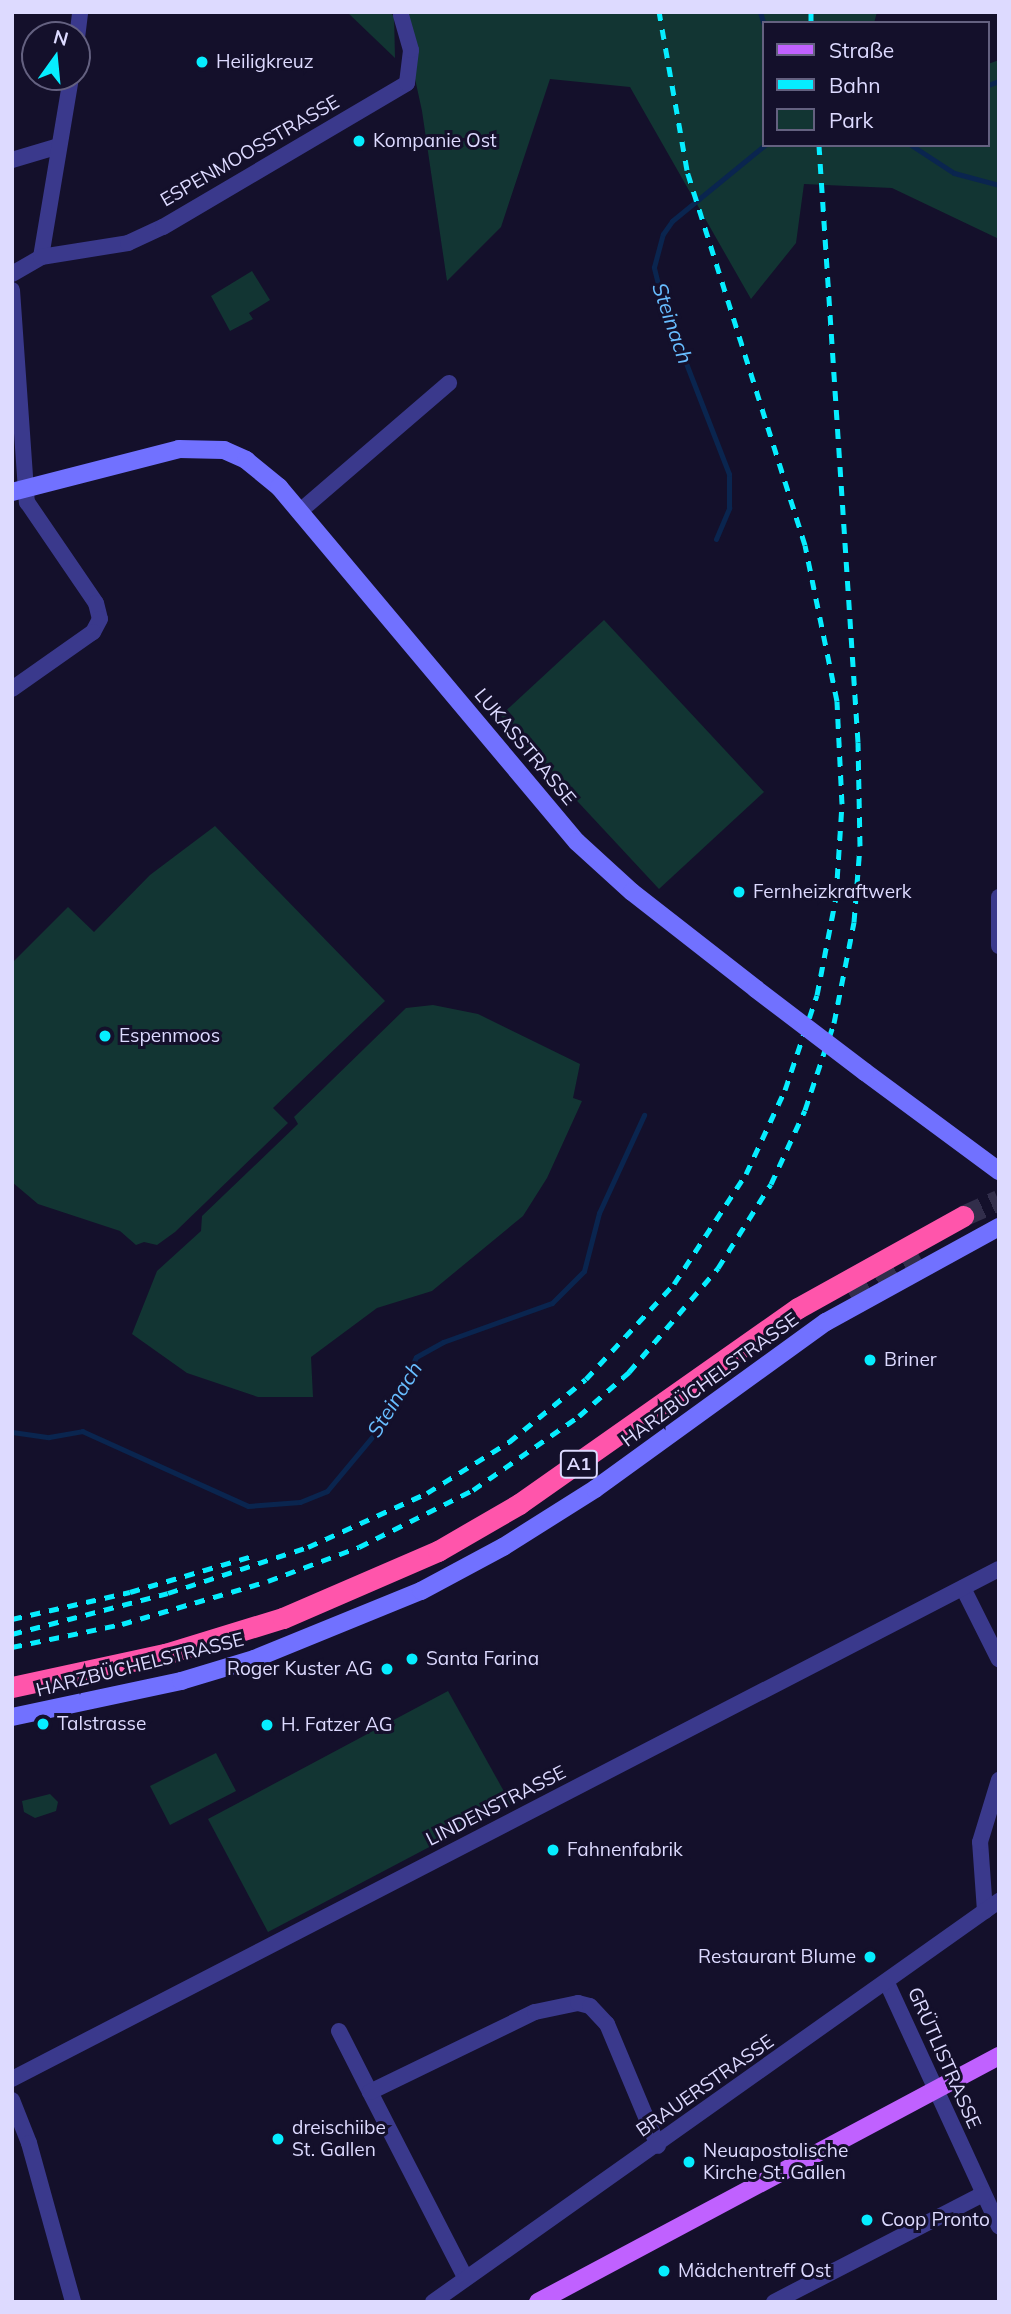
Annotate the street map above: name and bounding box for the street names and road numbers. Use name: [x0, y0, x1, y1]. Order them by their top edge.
street label: ESPENMOOSSTRASSE: [157, 90, 343, 212]
street label: LUKASSTRASSE: [469, 684, 581, 810]
street label: HARZBÜCHELSTRASSE: [617, 1308, 803, 1452]
road number: A1: [560, 1450, 598, 1478]
street label: HARZBÜCHELSTRASSE: [34, 1628, 246, 1702]
street label: LINDENSTRASSE: [422, 1761, 570, 1851]
street label: GRÜTLISTRASSE: [903, 1984, 985, 2132]
street label: BRAUERSTRASSE: [632, 2030, 778, 2142]

